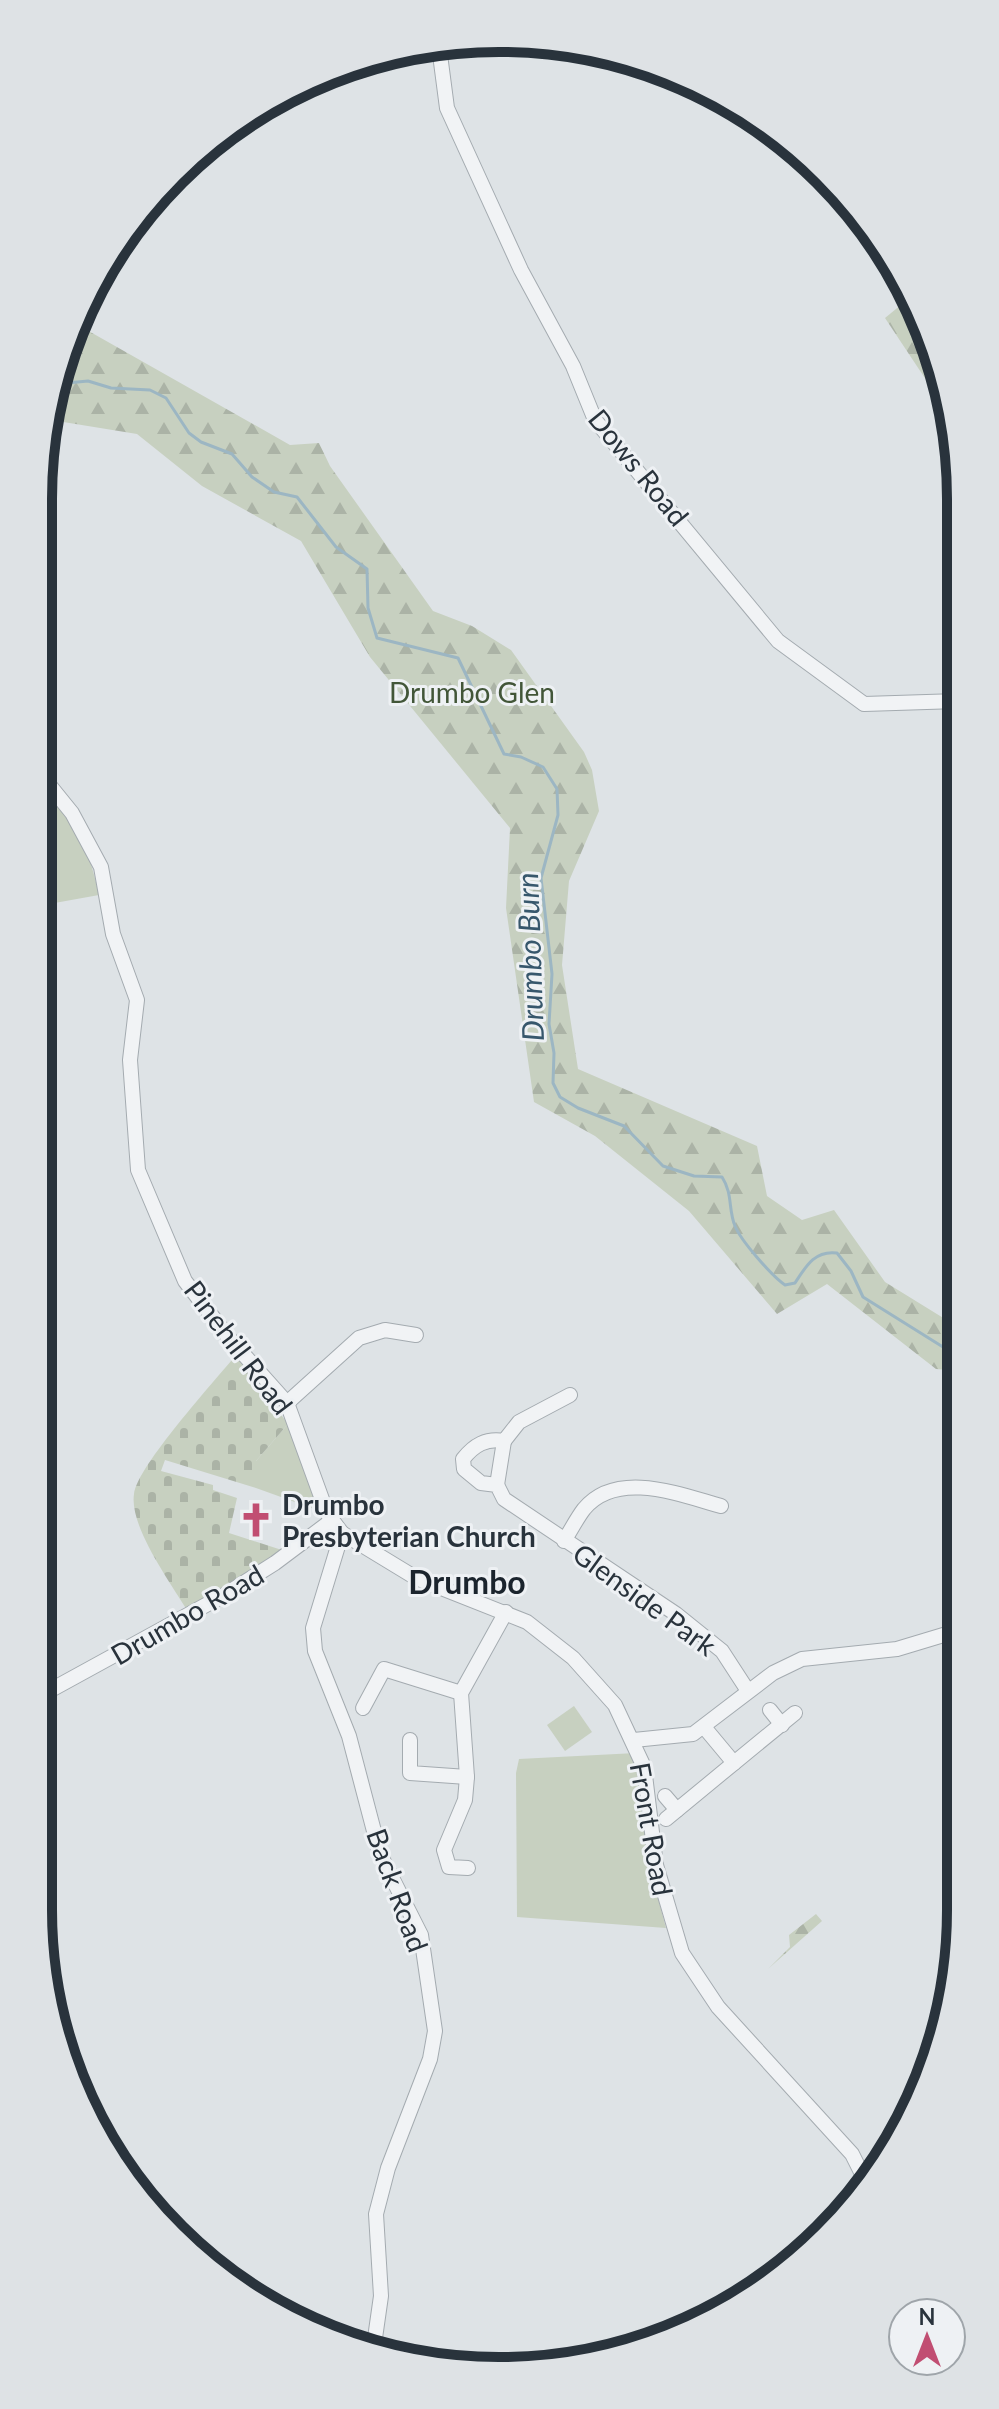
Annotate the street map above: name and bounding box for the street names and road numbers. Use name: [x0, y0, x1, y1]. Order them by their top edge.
street label: Dows Road: [582, 402, 696, 532]
street label: Pinehill Road: [178, 1273, 300, 1421]
street label: Glenside Park: [567, 1536, 724, 1663]
street label: Drumbo Road: [105, 1557, 269, 1671]
street label: Front Road: [624, 1760, 680, 1898]
street label: Back Road: [360, 1824, 436, 1956]

